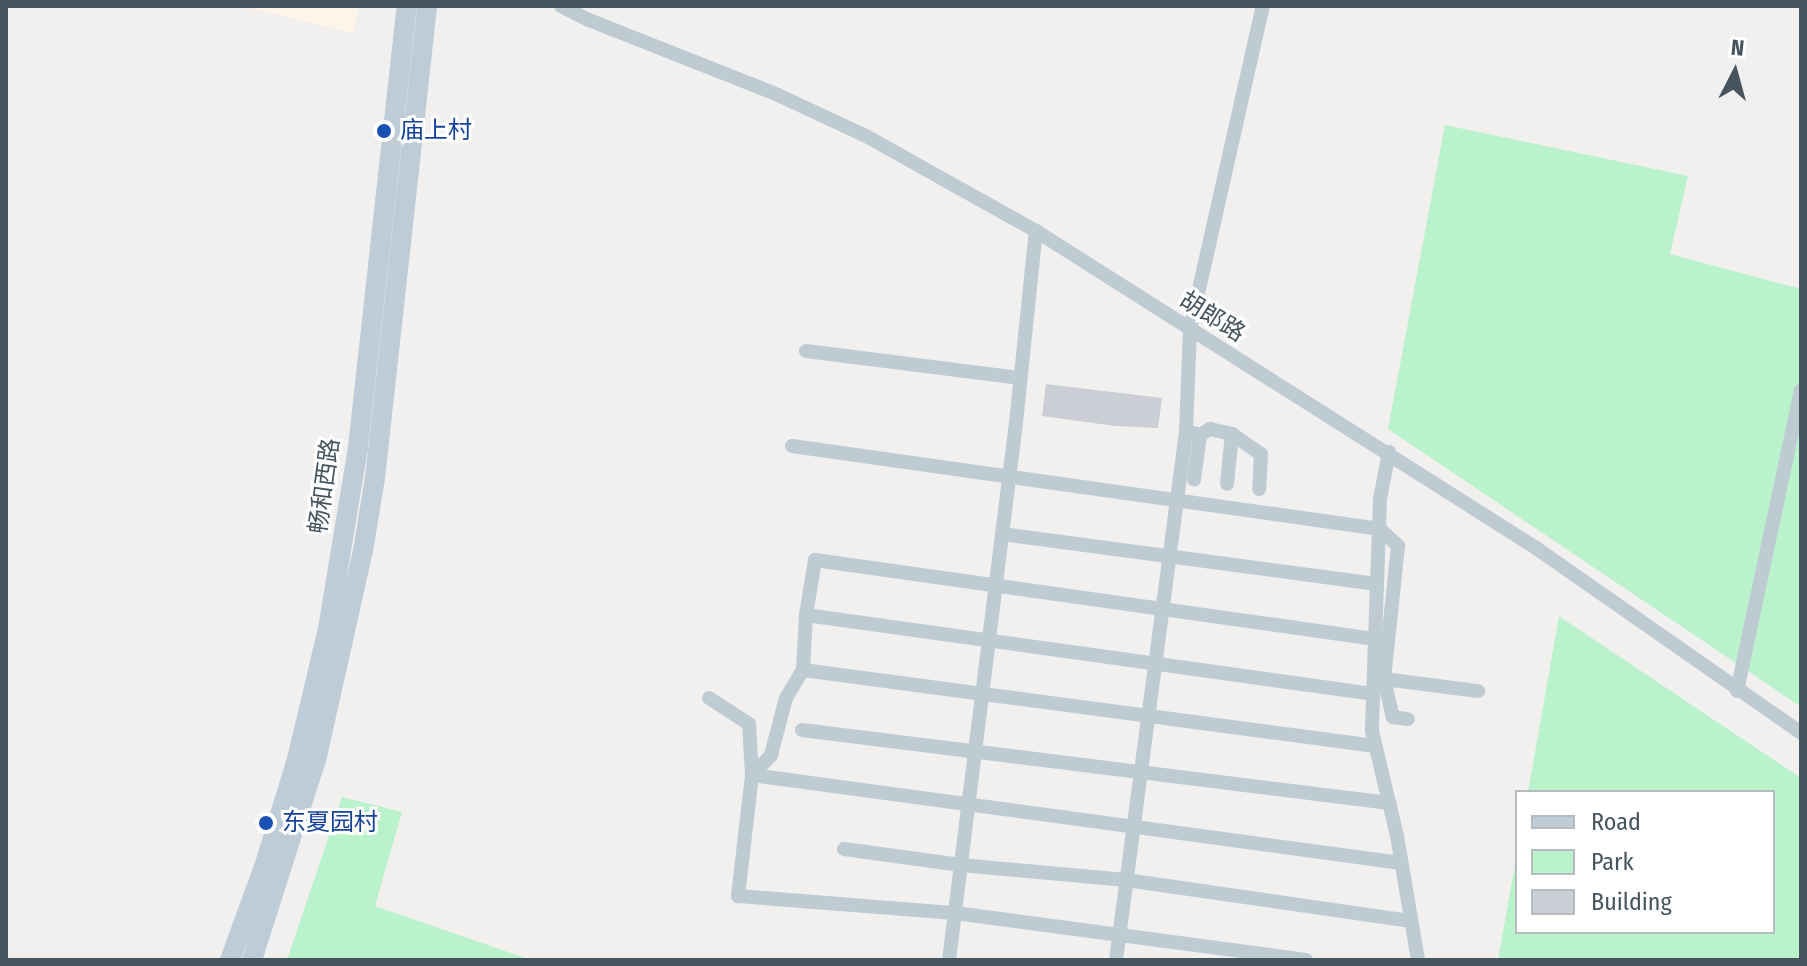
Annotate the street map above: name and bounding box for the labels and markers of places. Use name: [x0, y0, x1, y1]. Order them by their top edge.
place label: 庙上村: [400, 117, 472, 145]
marker: 庙上村: [375, 122, 393, 140]
place label: 东夏园村: [282, 809, 378, 837]
marker: 东夏园村: [257, 814, 275, 832]

